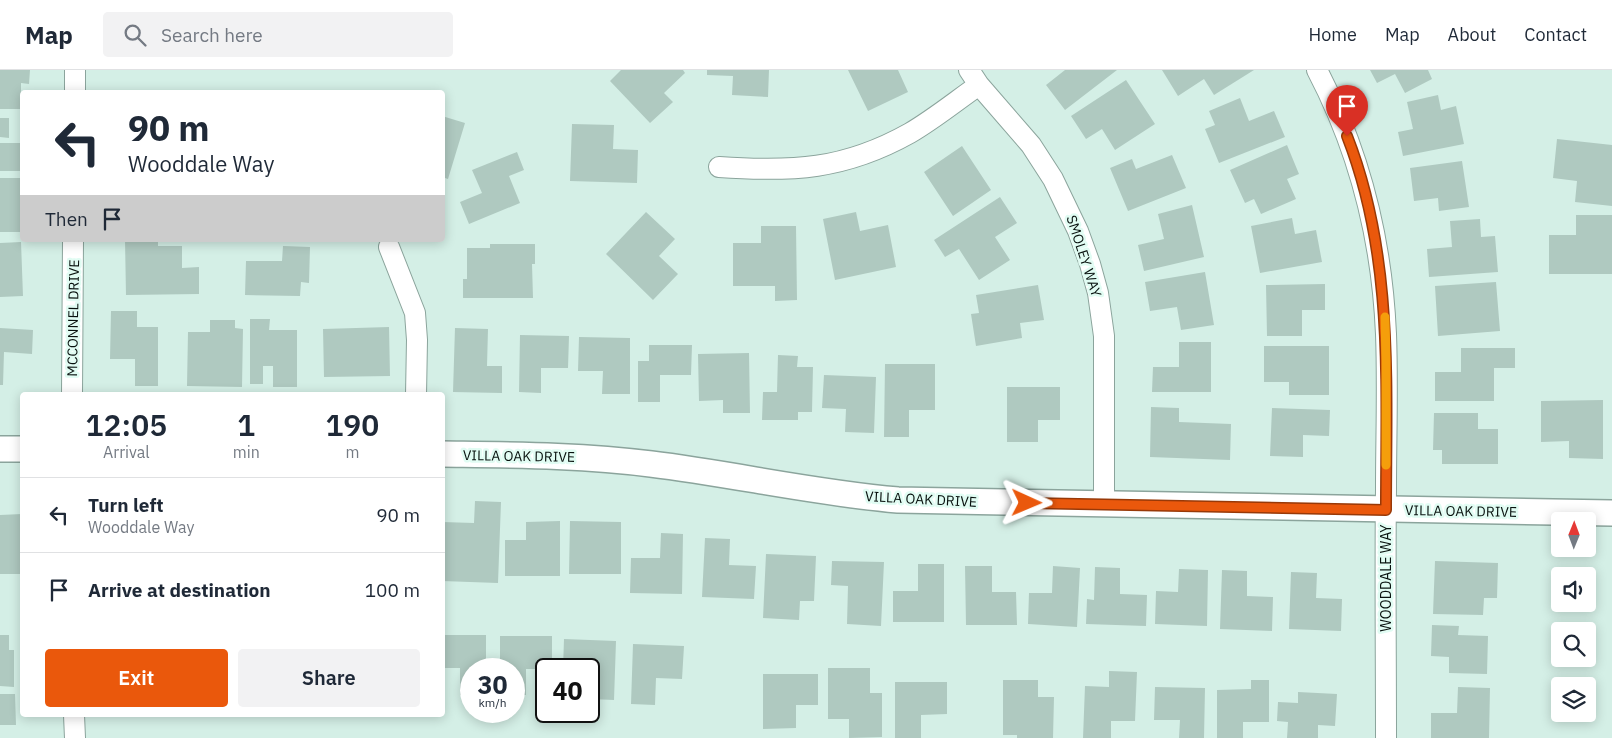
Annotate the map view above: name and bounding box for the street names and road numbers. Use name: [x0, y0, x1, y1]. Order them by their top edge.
street label: SMOLEY WAY: [1062, 213, 1106, 300]
street label: MCCONNEL DRIVE: [63, 259, 83, 377]
street label: VILLA OAK DRIVE: [463, 446, 575, 466]
street label: VILLA OAK DRIVE: [865, 487, 977, 511]
street label: VILLA OAK DRIVE: [1405, 501, 1517, 521]
street label: WOODDALE WAY: [1377, 524, 1395, 632]

